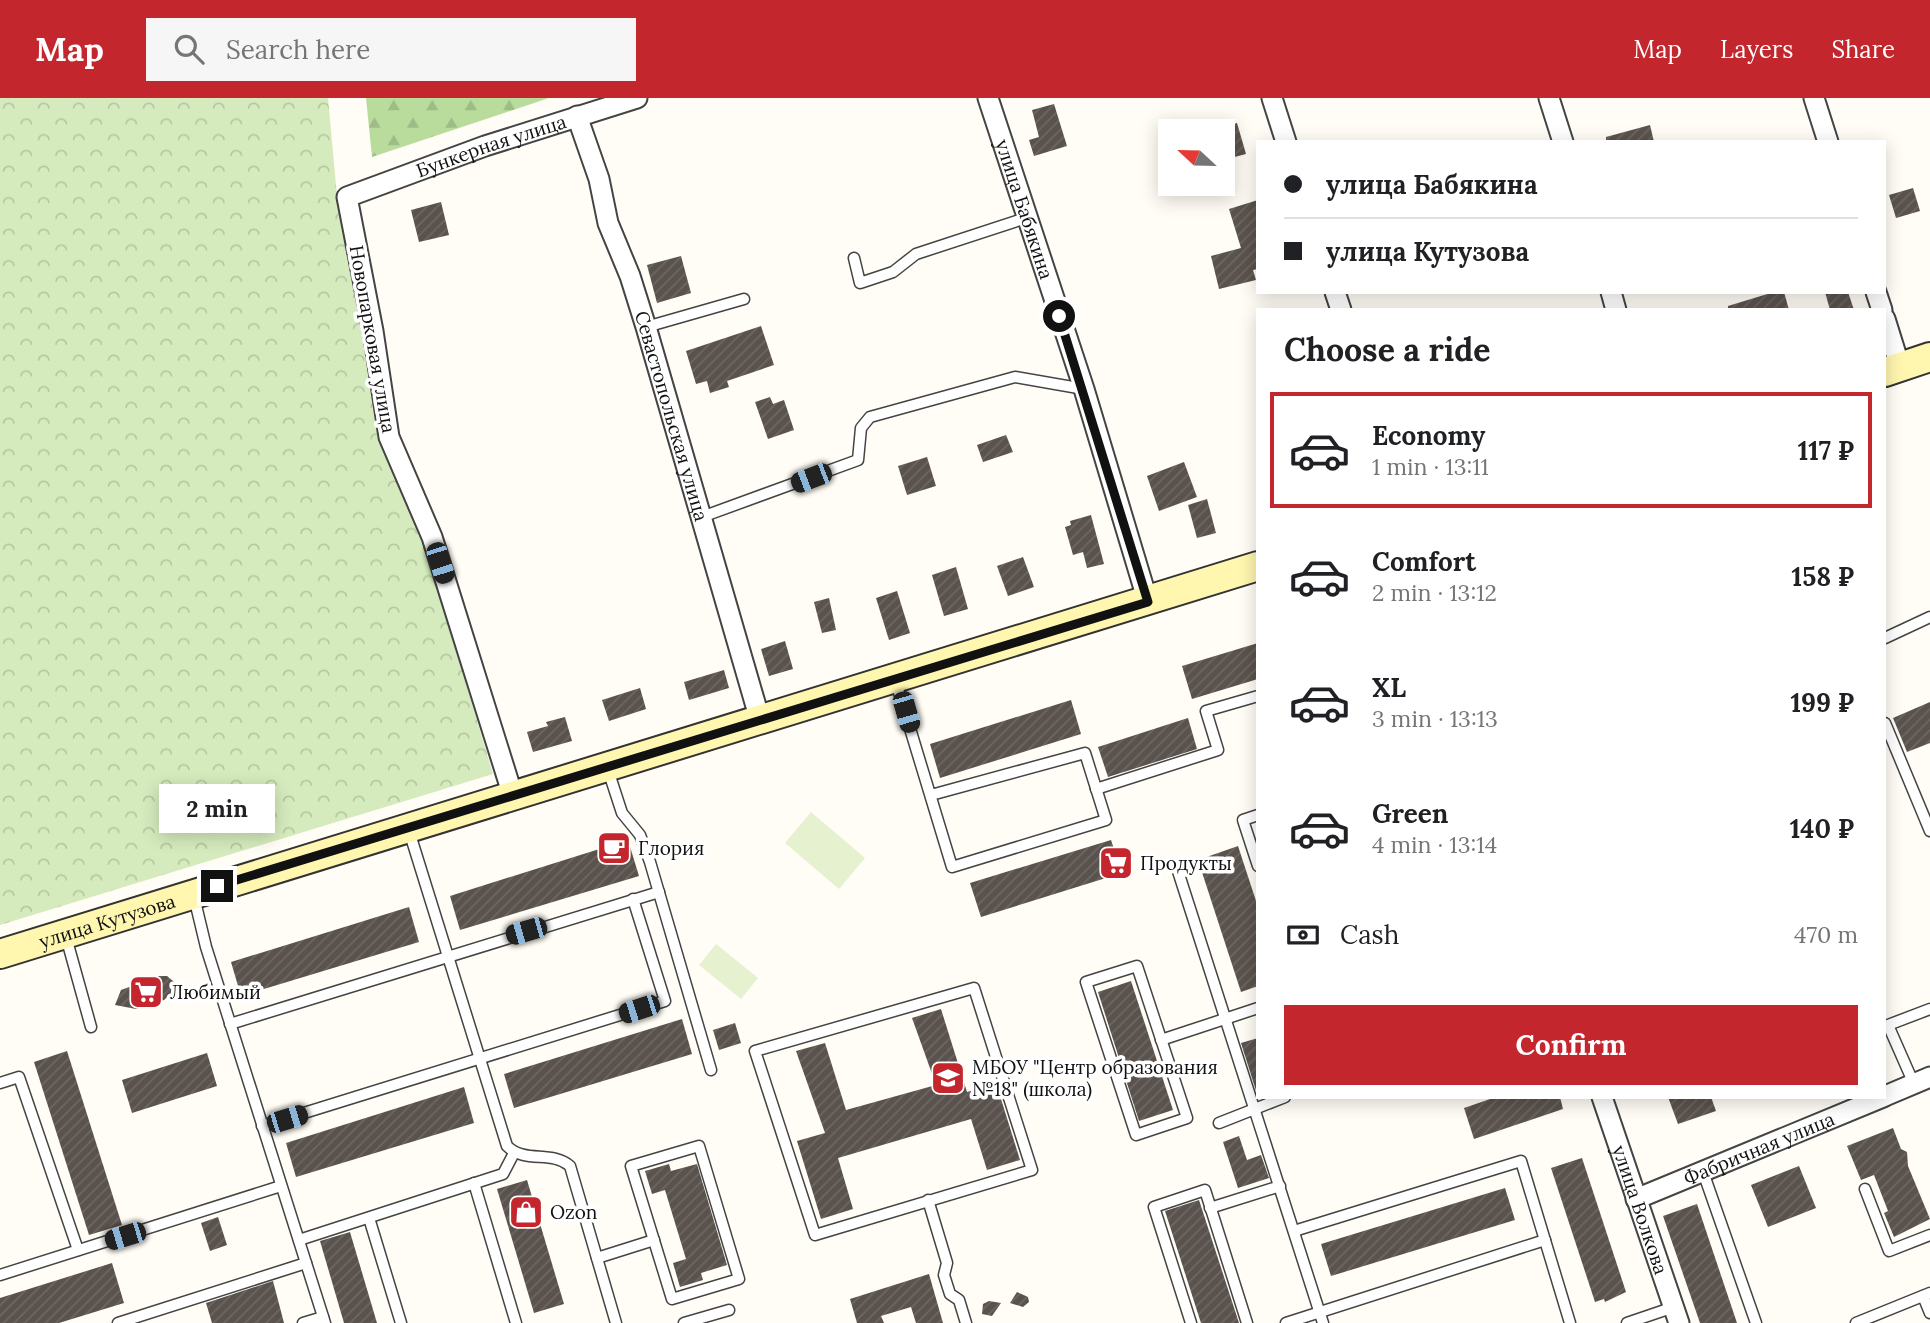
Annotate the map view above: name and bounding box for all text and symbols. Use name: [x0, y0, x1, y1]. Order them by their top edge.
search box: [146, 18, 636, 81]
text: Map: [35, 28, 104, 70]
icon: search: [170, 30, 208, 68]
text: Search here: [226, 33, 370, 66]
text: Map: [1633, 34, 1682, 65]
text: Layers: [1720, 34, 1793, 65]
text: Share: [1831, 34, 1895, 65]
street label: Бункерная улица: [413, 109, 569, 182]
north arrow: [1158, 119, 1236, 196]
map controls: [1158, 119, 1235, 196]
street label: улица Бабякина: [990, 136, 1059, 282]
text: улица Бабякина: [1326, 168, 1538, 201]
text: улица Кутузова: [1326, 235, 1529, 268]
street label: Новопарковая улица: [345, 243, 401, 435]
route start: [1043, 300, 1075, 332]
street label: Севастопольская улица: [630, 308, 714, 524]
text: Choose a ride: [1284, 329, 1491, 370]
icon: car: [1288, 419, 1351, 482]
text: Economy: [1372, 419, 1485, 452]
text: 117 ₽: [1798, 434, 1854, 467]
text: 1 min · 13:11: [1372, 452, 1489, 481]
car: [788, 461, 835, 495]
car: [424, 540, 457, 586]
icon: car: [1288, 545, 1351, 608]
text: Comfort: [1372, 545, 1476, 578]
text: 158 ₽: [1792, 560, 1854, 593]
text: 2 min · 13:12: [1372, 578, 1497, 607]
icon: car: [1288, 671, 1351, 734]
text: XL: [1372, 671, 1406, 704]
text: 199 ₽: [1791, 686, 1854, 719]
car: [891, 689, 922, 735]
text: 3 min · 13:13: [1372, 704, 1498, 733]
callout: 2 min: [159, 784, 275, 834]
text: 2 min: [186, 794, 248, 823]
icon: car: [1288, 797, 1351, 860]
text: Green: [1372, 797, 1448, 830]
text: 140 ₽: [1790, 812, 1854, 845]
cafe icon: Глория: [595, 829, 633, 867]
text: 4 min · 13:14: [1372, 830, 1497, 859]
place label: Глория: [638, 836, 704, 860]
supermarket icon: Продукты: [1097, 844, 1135, 882]
place label: Продукты: [1140, 851, 1232, 875]
route end: [201, 870, 233, 902]
street label: улица Кутузова: [36, 889, 178, 953]
car: [503, 915, 550, 947]
icon: cash: [1284, 916, 1322, 954]
text: Cash: [1340, 918, 1399, 951]
text: 470 m: [1794, 920, 1858, 949]
supermarket icon: Любимый: [127, 973, 165, 1011]
place label: Любимый: [170, 980, 261, 1004]
car: [616, 993, 663, 1025]
button: Confirm: [1284, 1005, 1858, 1085]
place label: МБОУ "Центр образования №18" (школа): [972, 1055, 1218, 1102]
school or university icon: МБОУ "Центр образования №18" (школа): [929, 1059, 967, 1097]
car: [264, 1103, 311, 1135]
street label: Фабричная улица: [1680, 1106, 1838, 1190]
street label: улица Волкова: [1607, 1142, 1674, 1277]
shop icon: Ozon: [507, 1193, 545, 1231]
place label: Ozon: [550, 1200, 597, 1224]
car: [102, 1220, 149, 1252]

